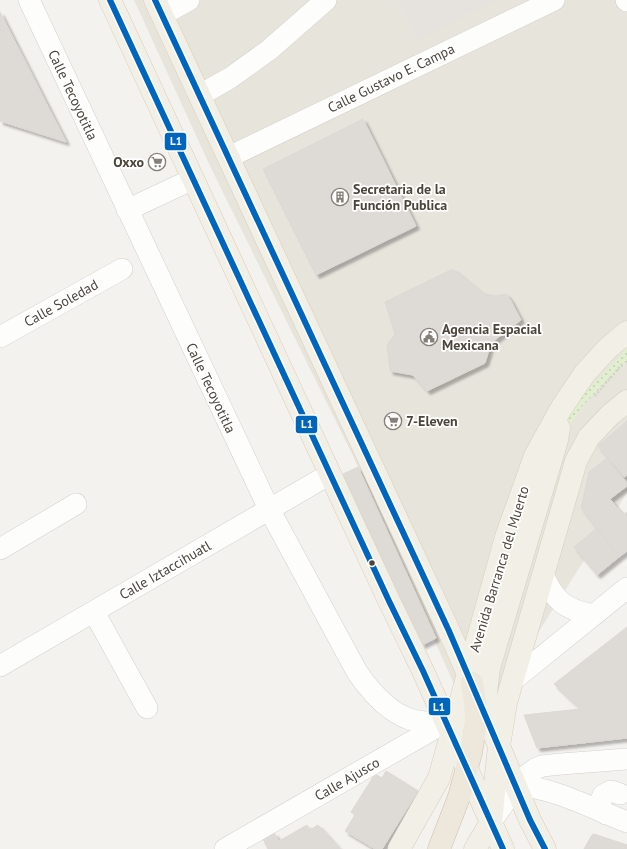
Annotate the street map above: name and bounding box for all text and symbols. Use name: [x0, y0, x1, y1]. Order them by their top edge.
street label: Calle Gustavo E. Campa: [325, 39, 457, 117]
street label: Calle Tecoyotitla: [44, 47, 102, 143]
line badge: L1: [164, 132, 187, 151]
text: L1: [170, 134, 182, 148]
supermarket icon: Oxxo: [147, 152, 167, 172]
place label: Oxxo: [113, 153, 144, 171]
place label: Secretaria de la Función Publica: [353, 180, 447, 214]
building icon: Secretaria de la Función Publica: [330, 187, 350, 207]
street label: Calle Soledad: [21, 275, 101, 331]
place label: Agencia Espacial Mexicana: [442, 320, 542, 354]
public building icon: Agencia Espacial Mexicana: [419, 327, 439, 347]
street label: Calle Tecoyotitla: [182, 340, 240, 436]
supermarket icon: 7-Eleven: [383, 411, 403, 431]
place label: 7-Eleven: [406, 412, 458, 430]
line badge: L1: [295, 415, 318, 434]
text: L1: [301, 417, 313, 431]
street label: Avenida Barranca del Muerto: [465, 484, 533, 654]
street label: Calle Iztaccihuatl: [116, 537, 214, 603]
unlabelled marker: [367, 558, 377, 568]
line badge: L1: [428, 697, 451, 716]
text: L1: [433, 700, 445, 714]
street label: Calle Ajusco: [311, 753, 383, 805]

